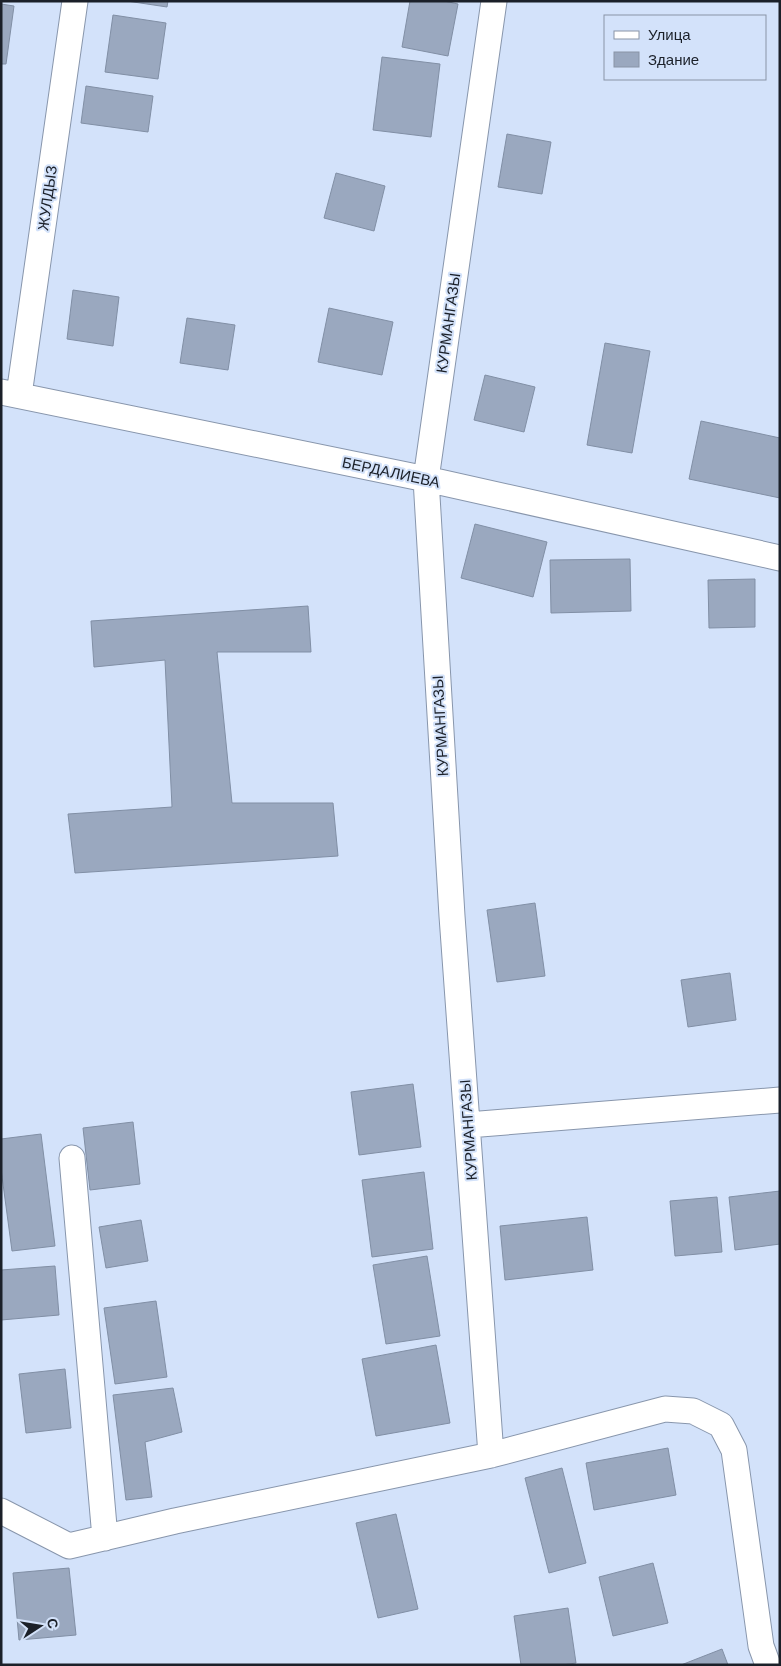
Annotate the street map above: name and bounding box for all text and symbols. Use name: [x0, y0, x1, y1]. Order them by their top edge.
legend: [604, 15, 766, 80]
text: Улица: [648, 26, 691, 43]
text: Здание: [648, 51, 699, 68]
street label: ЖУЛДЫЗ: [34, 164, 60, 232]
street label: КУРМАНГАЗЫ: [433, 272, 463, 374]
street label: БЕРДАЛИЕВА: [341, 453, 441, 491]
street label: КУРМАНГАЗЫ: [429, 675, 451, 777]
street label: КУРМАНГАЗЫ: [456, 1079, 480, 1181]
north arrow: [15, 1601, 65, 1651]
text: С: [44, 1617, 62, 1630]

